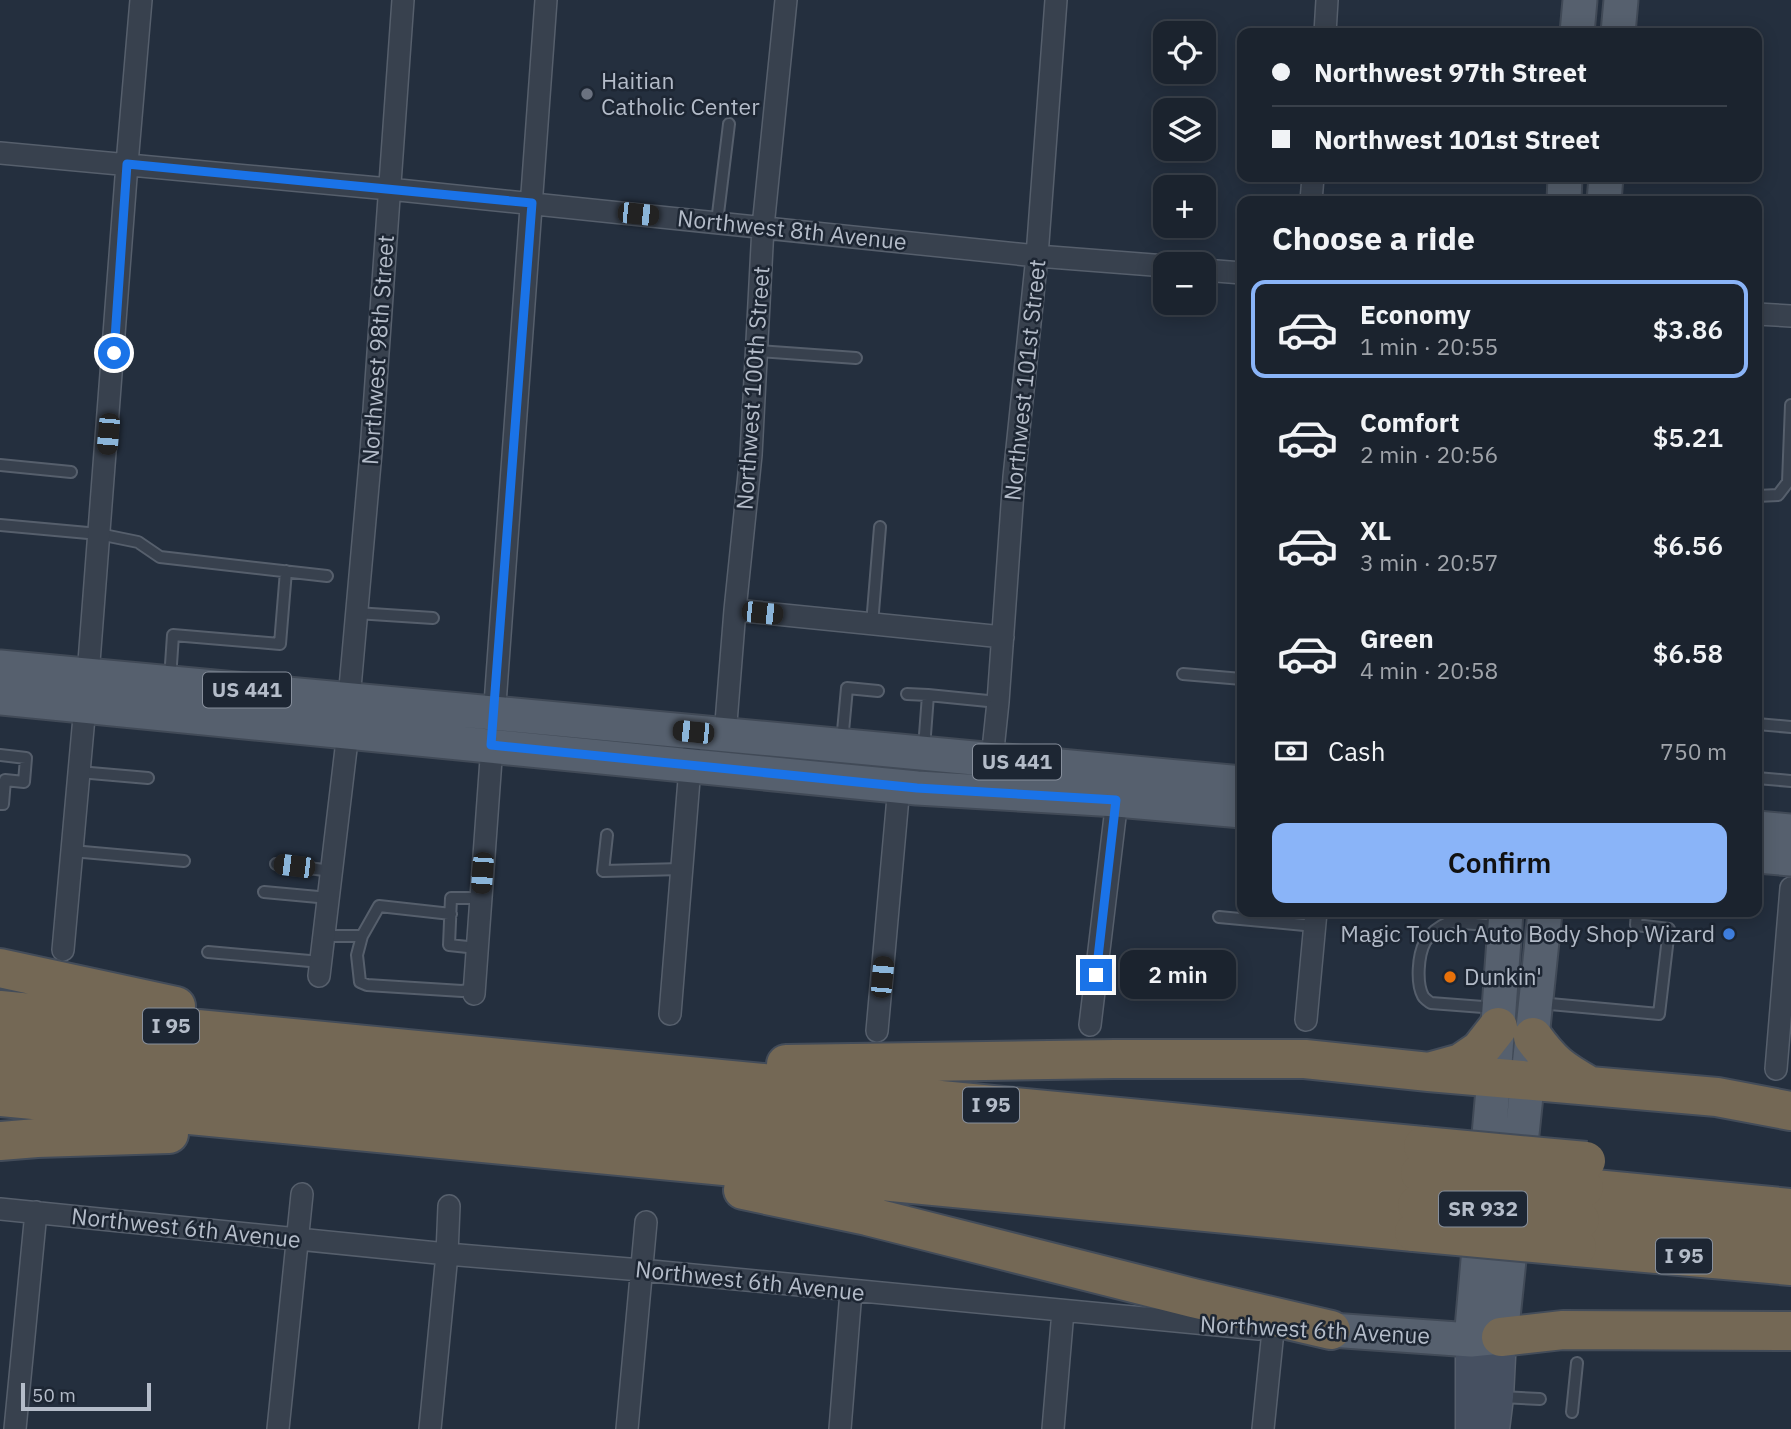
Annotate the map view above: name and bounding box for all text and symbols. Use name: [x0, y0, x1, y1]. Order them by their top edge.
map controls: [1153, 21, 1216, 315]
button: locate: [1153, 21, 1216, 84]
text: Northwest 97th Street: [1314, 55, 1587, 89]
place label: Haitian Catholic Center: [601, 65, 760, 121]
marker: Haitian Catholic Center: [579, 86, 595, 102]
button: layers: [1153, 98, 1216, 161]
text: Northwest 101st Street: [1314, 122, 1600, 156]
button: +: [1153, 175, 1216, 238]
car: [617, 201, 660, 227]
street label: Northwest 8th Avenue: [676, 202, 908, 256]
text: Choose a ride: [1272, 217, 1475, 259]
street label: Northwest 98th Street: [354, 234, 400, 466]
button: −: [1153, 252, 1216, 315]
street label: Northwest 101st Street: [996, 258, 1052, 502]
street label: Northwest 100th Street: [729, 265, 775, 511]
text: Economy: [1360, 297, 1471, 331]
icon: car: [1276, 298, 1339, 361]
text: $3.86: [1653, 312, 1723, 346]
text: 1 min · 20:55: [1360, 331, 1498, 361]
route start: [98, 337, 130, 369]
text: Comfort: [1360, 405, 1459, 439]
icon: car: [1276, 406, 1339, 469]
car: [96, 412, 121, 456]
text: $5.21: [1653, 420, 1723, 454]
text: 2 min · 20:56: [1360, 439, 1498, 469]
text: XL: [1360, 513, 1391, 547]
icon: car: [1276, 514, 1339, 577]
text: $6.56: [1653, 528, 1723, 562]
text: 3 min · 20:57: [1360, 547, 1498, 577]
car: [741, 600, 784, 626]
text: Green: [1360, 621, 1434, 655]
icon: car: [1276, 622, 1339, 685]
text: $6.58: [1653, 636, 1723, 670]
text: 4 min · 20:58: [1360, 655, 1498, 685]
road number: US 441: [203, 672, 291, 708]
car: [672, 719, 715, 745]
icon: cash: [1272, 732, 1310, 770]
text: Cash: [1328, 734, 1385, 768]
text: 750 m: [1660, 736, 1727, 766]
road number: US 441: [973, 744, 1061, 780]
button: Confirm: [1272, 823, 1727, 903]
car: [471, 851, 494, 895]
car: [272, 853, 317, 879]
place label: Magic Touch Auto Body Shop Wizard: [1340, 918, 1715, 948]
marker: Magic Touch Auto Body Shop Wizard: [1721, 926, 1737, 942]
callout: 2 min: [1120, 950, 1236, 1000]
car: [870, 955, 895, 999]
route end: [1080, 959, 1112, 991]
text: 2 min: [1148, 959, 1208, 989]
place label: Dunkin': [1464, 961, 1542, 991]
marker: Dunkin': [1442, 969, 1458, 985]
road number: I 95: [143, 1009, 199, 1044]
road number: I 95: [963, 1088, 1019, 1122]
road number: SR 932: [1439, 1192, 1527, 1226]
street label: Northwest 6th Avenue: [70, 1200, 302, 1254]
road number: I 95: [1656, 1238, 1712, 1274]
street label: Northwest 6th Avenue: [634, 1253, 866, 1307]
street label: Northwest 6th Avenue: [1199, 1308, 1431, 1350]
scale bar: [21, 1380, 150, 1412]
text: 50 m: [32, 1383, 76, 1407]

